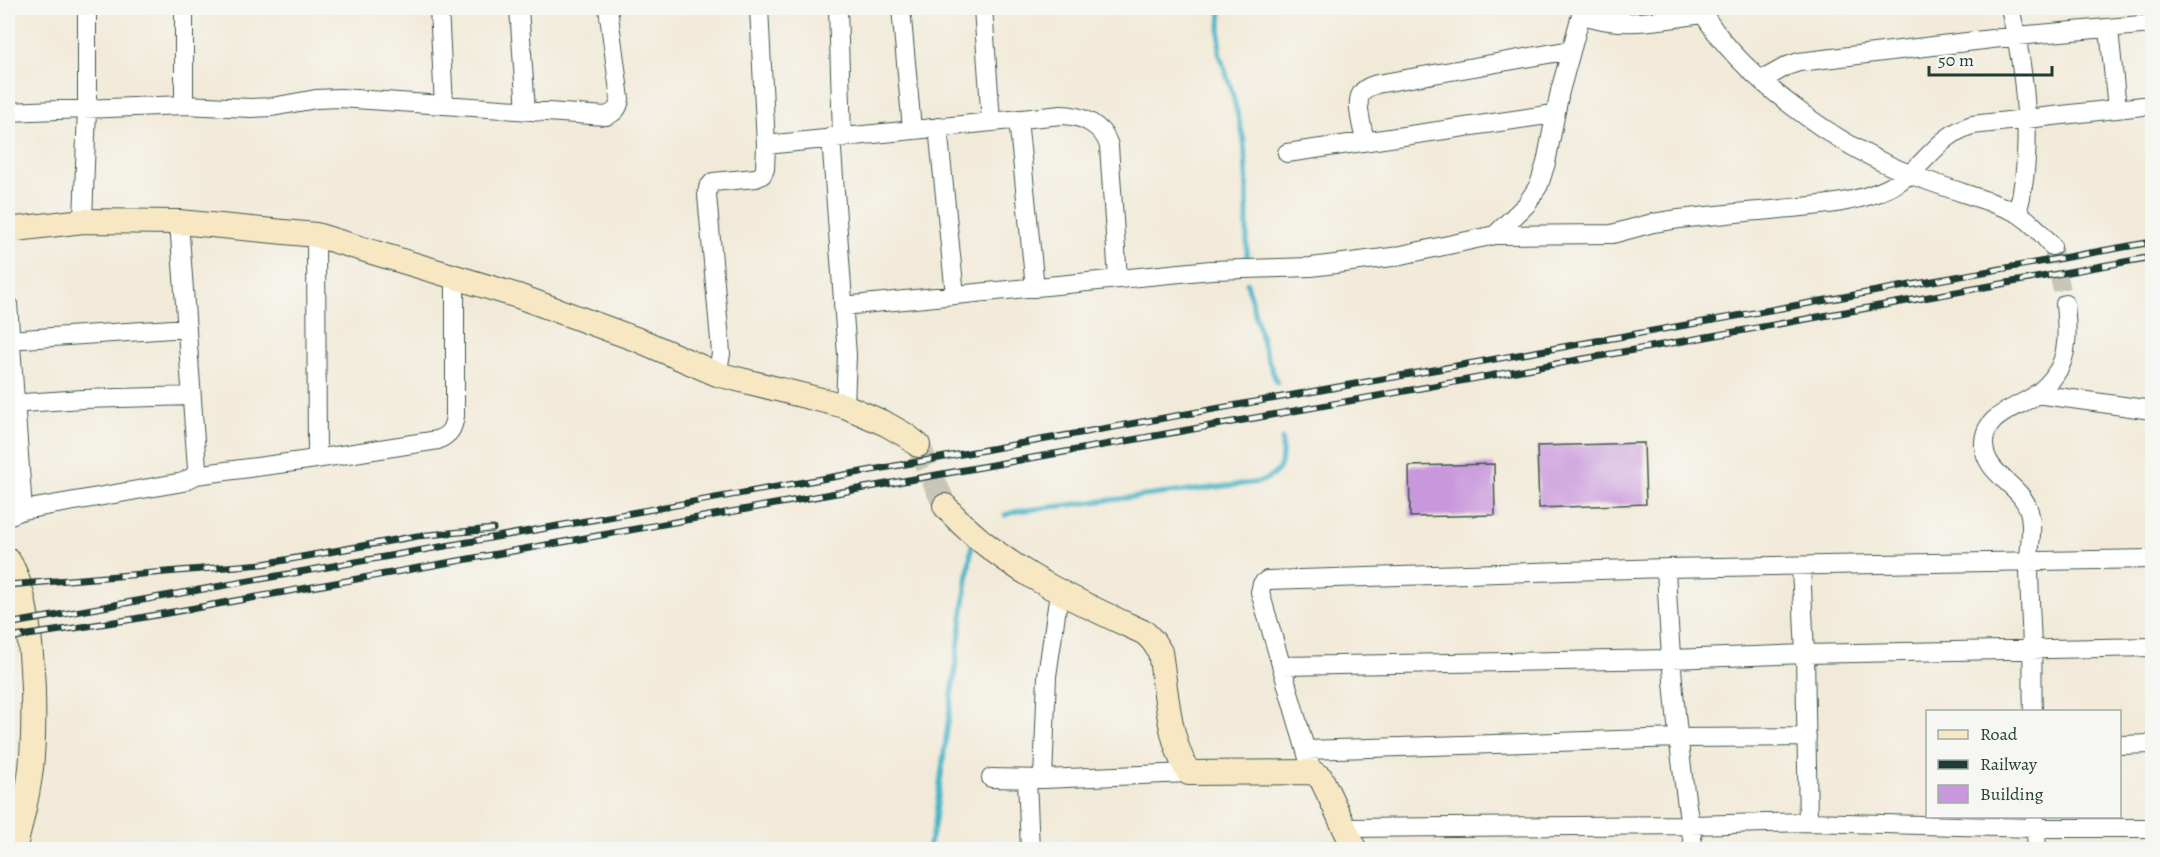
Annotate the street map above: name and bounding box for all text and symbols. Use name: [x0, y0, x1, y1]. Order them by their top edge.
scale bar: [1929, 39, 2052, 77]
text: 50 m: [1938, 48, 1974, 72]
legend: [1926, 710, 2121, 818]
text: Road: [1980, 722, 2018, 746]
text: Railway: [1980, 752, 2038, 776]
text: Building: [1980, 782, 2044, 806]

